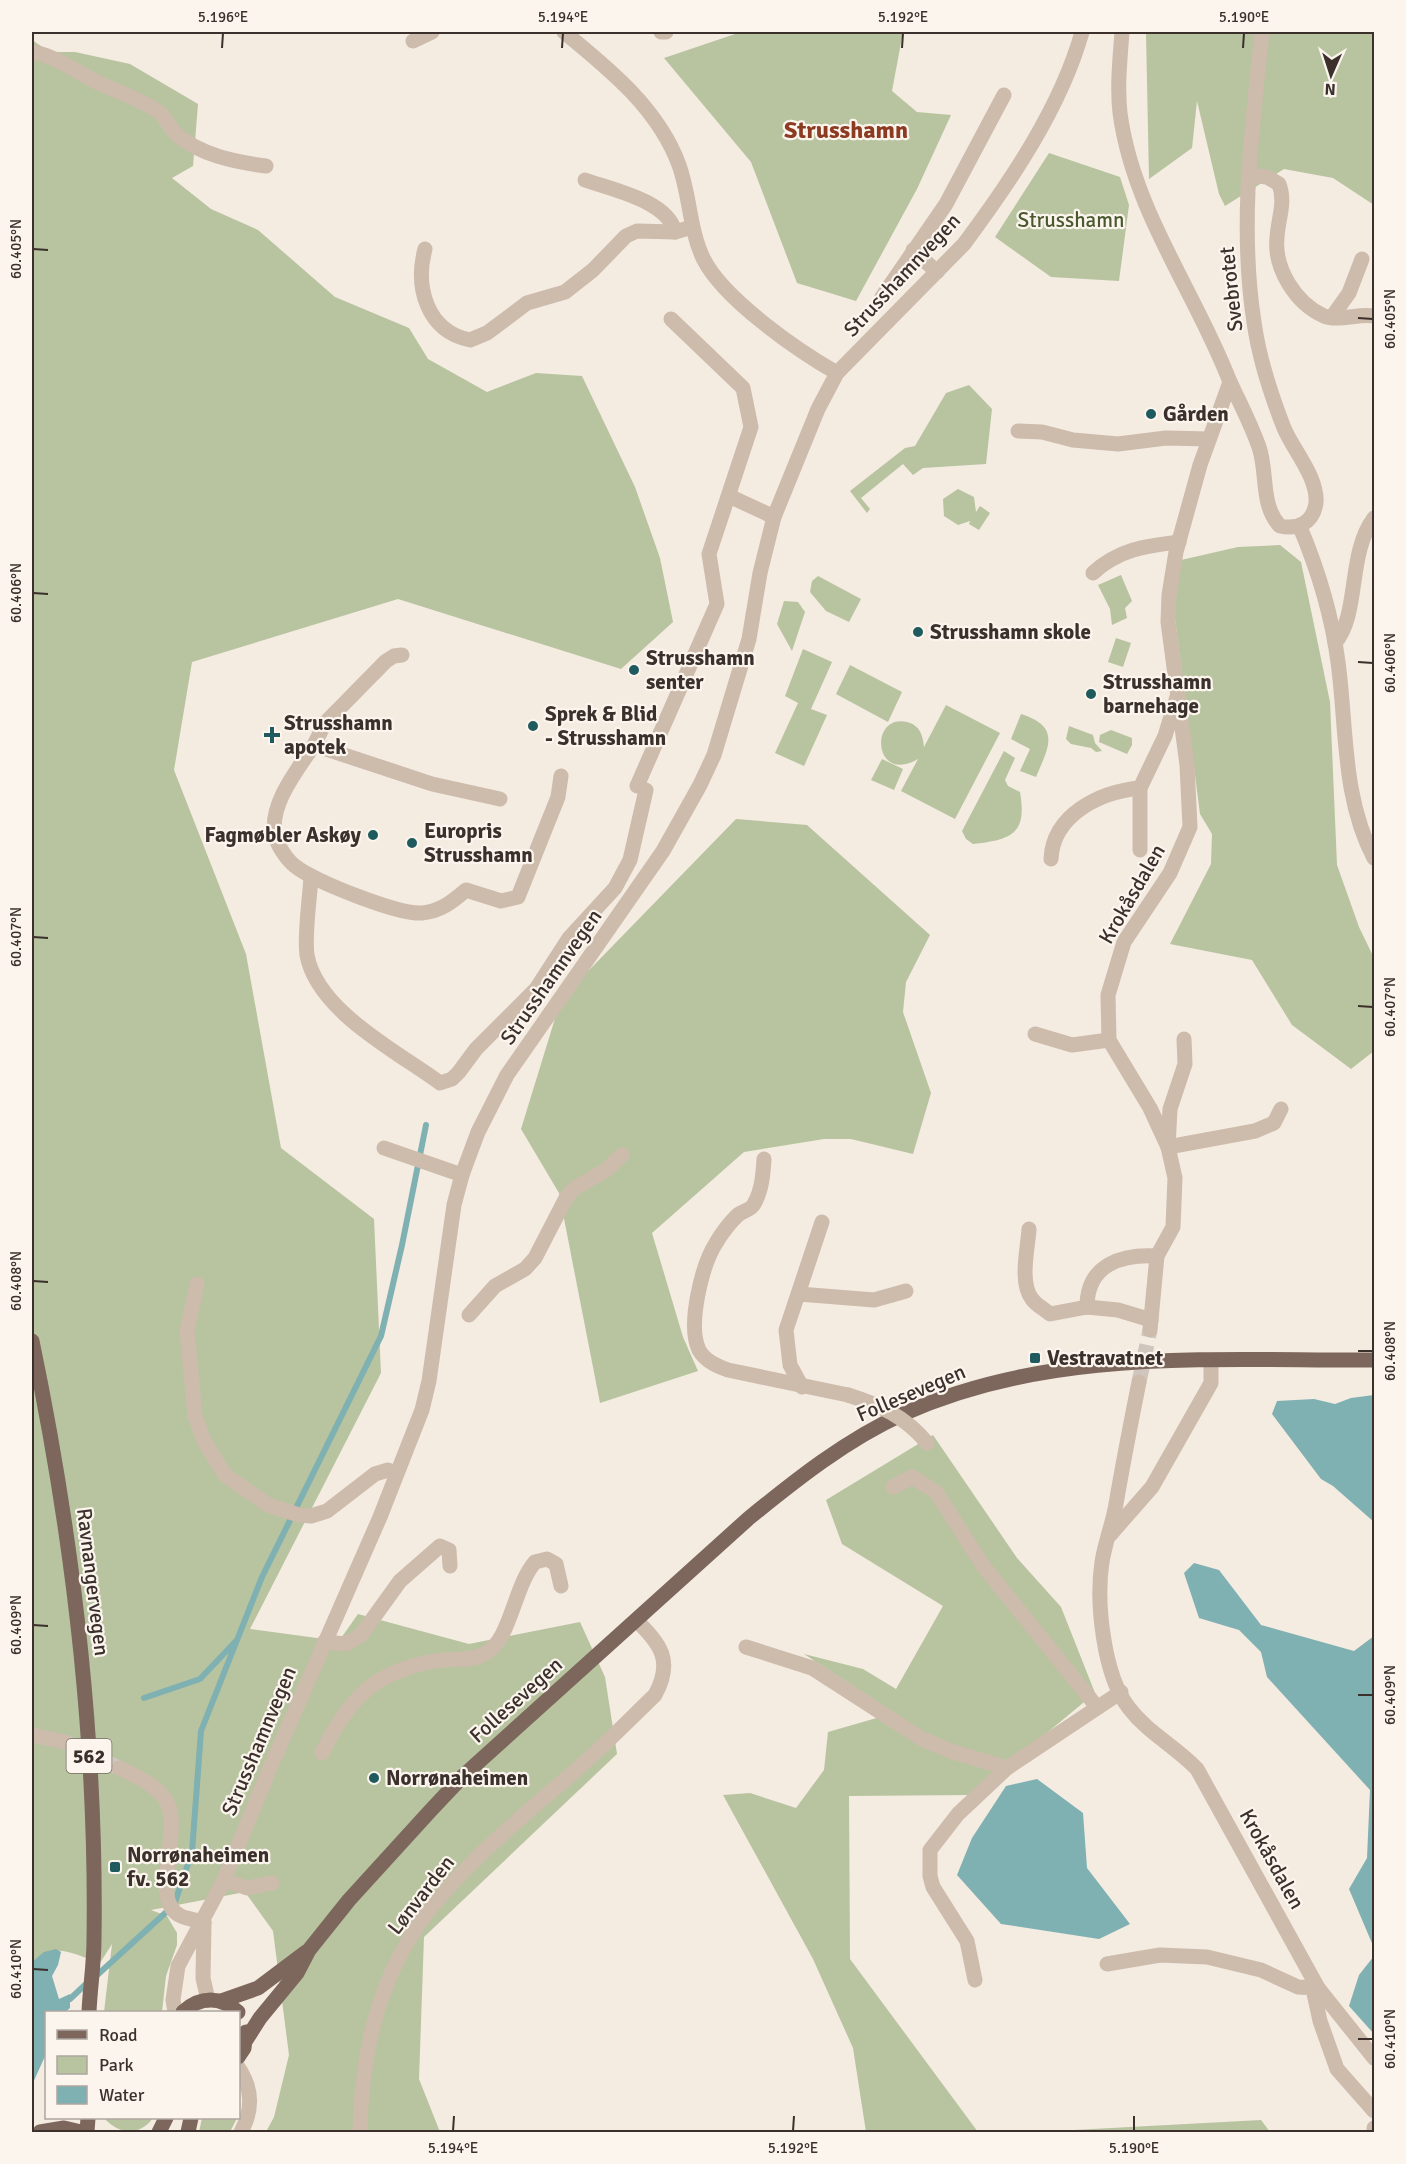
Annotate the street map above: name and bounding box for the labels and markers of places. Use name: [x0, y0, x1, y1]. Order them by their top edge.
place label: Gården: [1163, 401, 1229, 427]
marker: Gården: [1144, 407, 1158, 421]
place label: Strusshamn skole: [930, 619, 1091, 645]
marker: Strusshamn skole: [911, 625, 925, 639]
place label: Strusshamn senter: [646, 645, 755, 695]
marker: Strusshamn senter: [627, 663, 641, 677]
place label: Strusshamn barnehage: [1103, 669, 1212, 719]
marker: Strusshamn barnehage: [1084, 687, 1098, 701]
place label: Sprek & Blid - Strusshamn: [545, 701, 666, 751]
place label: Strusshamn apotek: [284, 710, 393, 760]
marker: Sprek & Blid - Strusshamn: [526, 719, 540, 733]
marker: Strusshamn apotek: [265, 728, 279, 742]
place label: Europris Strusshamn: [424, 818, 533, 868]
place label: Fagmøbler Askøy: [205, 822, 362, 848]
marker: Fagmøbler Askøy: [366, 828, 380, 842]
marker: Europris Strusshamn: [405, 836, 419, 850]
place label: Vestravatnet: [1047, 1345, 1163, 1371]
marker: Vestravatnet: [1028, 1351, 1042, 1365]
place label: Norrønaheimen: [386, 1765, 528, 1791]
marker: Norrønaheimen: [367, 1771, 381, 1785]
place label: Norrønaheimen fv. 562: [126, 1842, 269, 1892]
marker: Norrønaheimen fv. 562: [108, 1860, 122, 1874]

